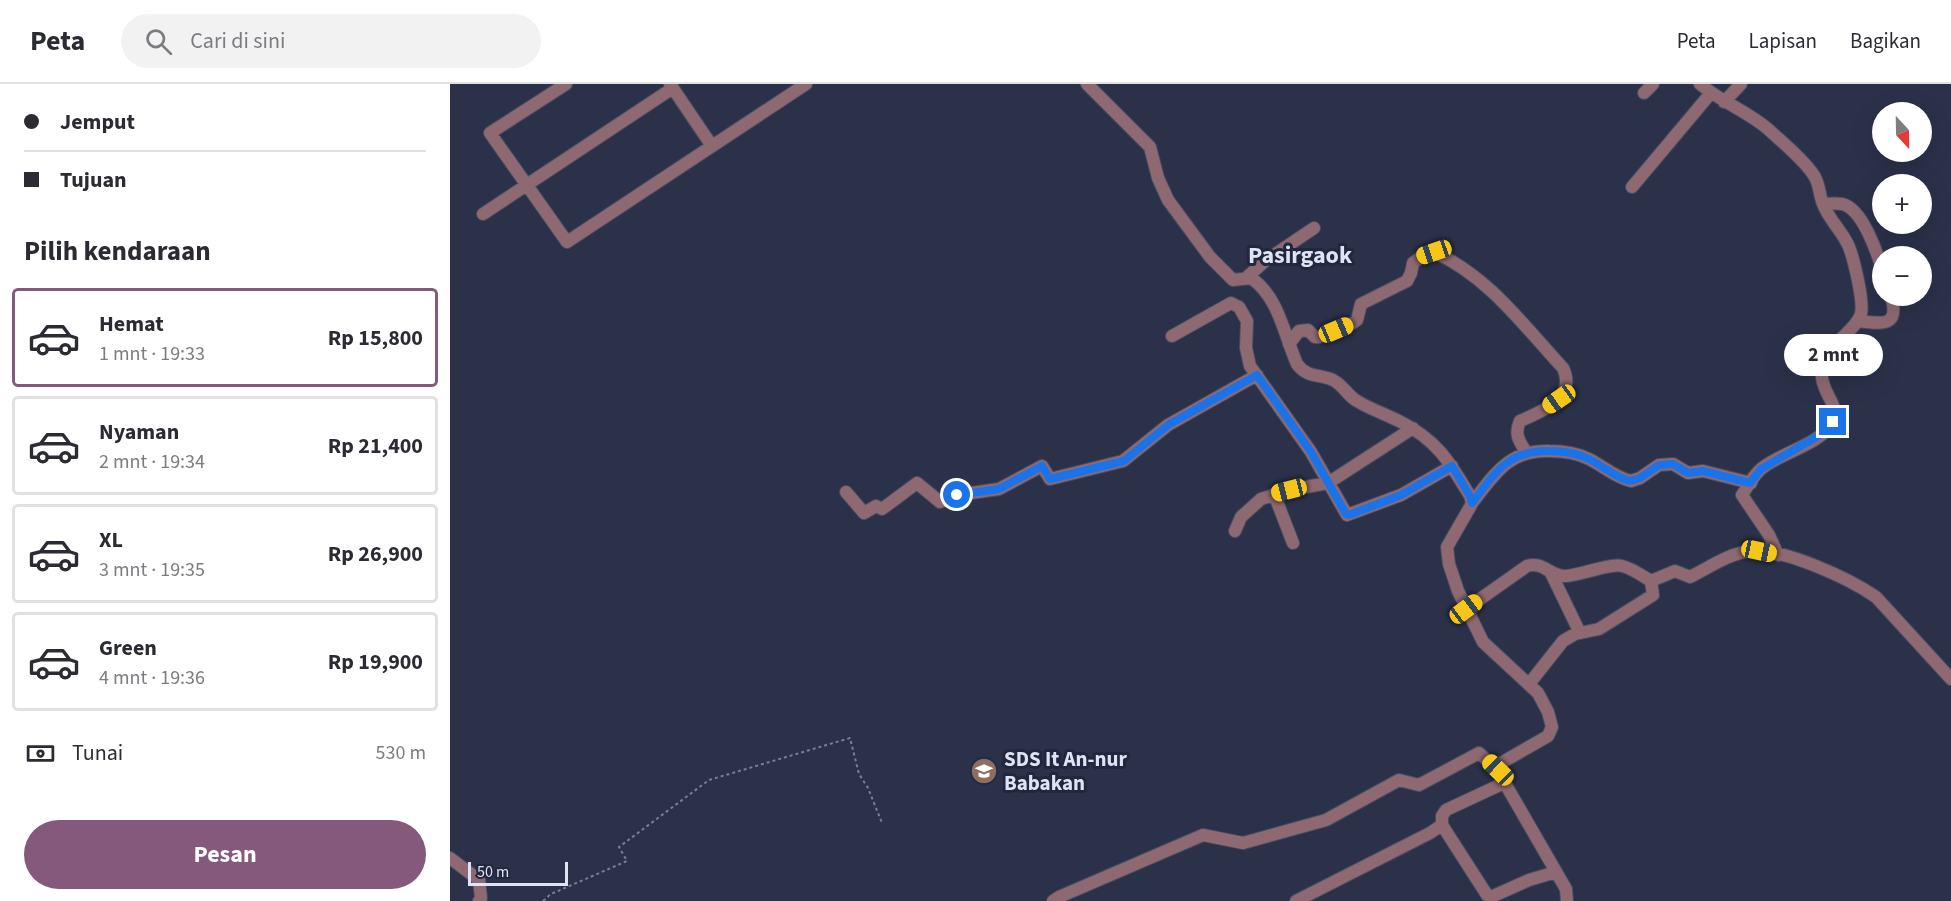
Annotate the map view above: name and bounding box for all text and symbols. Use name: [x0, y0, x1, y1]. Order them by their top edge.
search box: [121, 14, 541, 68]
text: Peta: [30, 21, 85, 61]
icon: search: [142, 25, 175, 58]
text: Cari di sini: [190, 25, 285, 57]
text: Peta: [1677, 26, 1716, 56]
text: Lapisan: [1749, 26, 1817, 56]
text: Bagikan: [1850, 26, 1921, 56]
north arrow: [1872, 102, 1932, 162]
map controls: [1872, 102, 1932, 306]
text: Jemput: [60, 106, 135, 138]
text: Tujuan: [60, 164, 127, 196]
button: +: [1872, 174, 1932, 234]
text: Pilih kendaraan: [24, 232, 211, 271]
district label: Pasirgaok: [1248, 238, 1353, 273]
car: [1414, 238, 1454, 266]
button: −: [1872, 246, 1932, 306]
text: Hemat: [99, 308, 164, 340]
icon: car: [27, 311, 81, 365]
car: [1316, 315, 1356, 345]
text: Rp 15,800: [328, 322, 423, 354]
callout: 2 mnt: [1784, 335, 1882, 377]
text: 1 mnt · 19:33: [99, 340, 205, 368]
text: 2 mnt: [1808, 341, 1859, 369]
car: [1539, 381, 1579, 417]
route end: [1819, 408, 1846, 435]
text: Nyaman: [99, 416, 179, 448]
icon: car: [27, 419, 81, 473]
text: Rp 21,400: [328, 430, 423, 462]
text: 2 mnt · 19:34: [99, 448, 205, 476]
car: [1269, 477, 1309, 503]
route start: [943, 481, 970, 508]
text: XL: [99, 524, 123, 556]
icon: car: [27, 527, 81, 581]
text: Rp 26,900: [328, 538, 423, 570]
car: [1740, 538, 1778, 564]
text: 3 mnt · 19:35: [99, 556, 205, 584]
car: [1446, 591, 1486, 627]
text: Green: [99, 632, 157, 664]
icon: car: [27, 635, 81, 689]
text: Rp 19,900: [328, 646, 423, 678]
text: 4 mnt · 19:36: [99, 664, 205, 692]
icon: cash: [24, 737, 57, 770]
text: Tunai: [72, 737, 123, 769]
text: 530 m: [376, 739, 426, 767]
place label: SDS It An-nur Babakan: [1004, 744, 1127, 798]
car: [1479, 751, 1517, 789]
school or university icon: SDS It An-nur Babakan: [969, 756, 999, 786]
button: Pesan: [24, 820, 426, 889]
scale bar: [468, 859, 568, 886]
text: 50 m: [477, 861, 509, 883]

